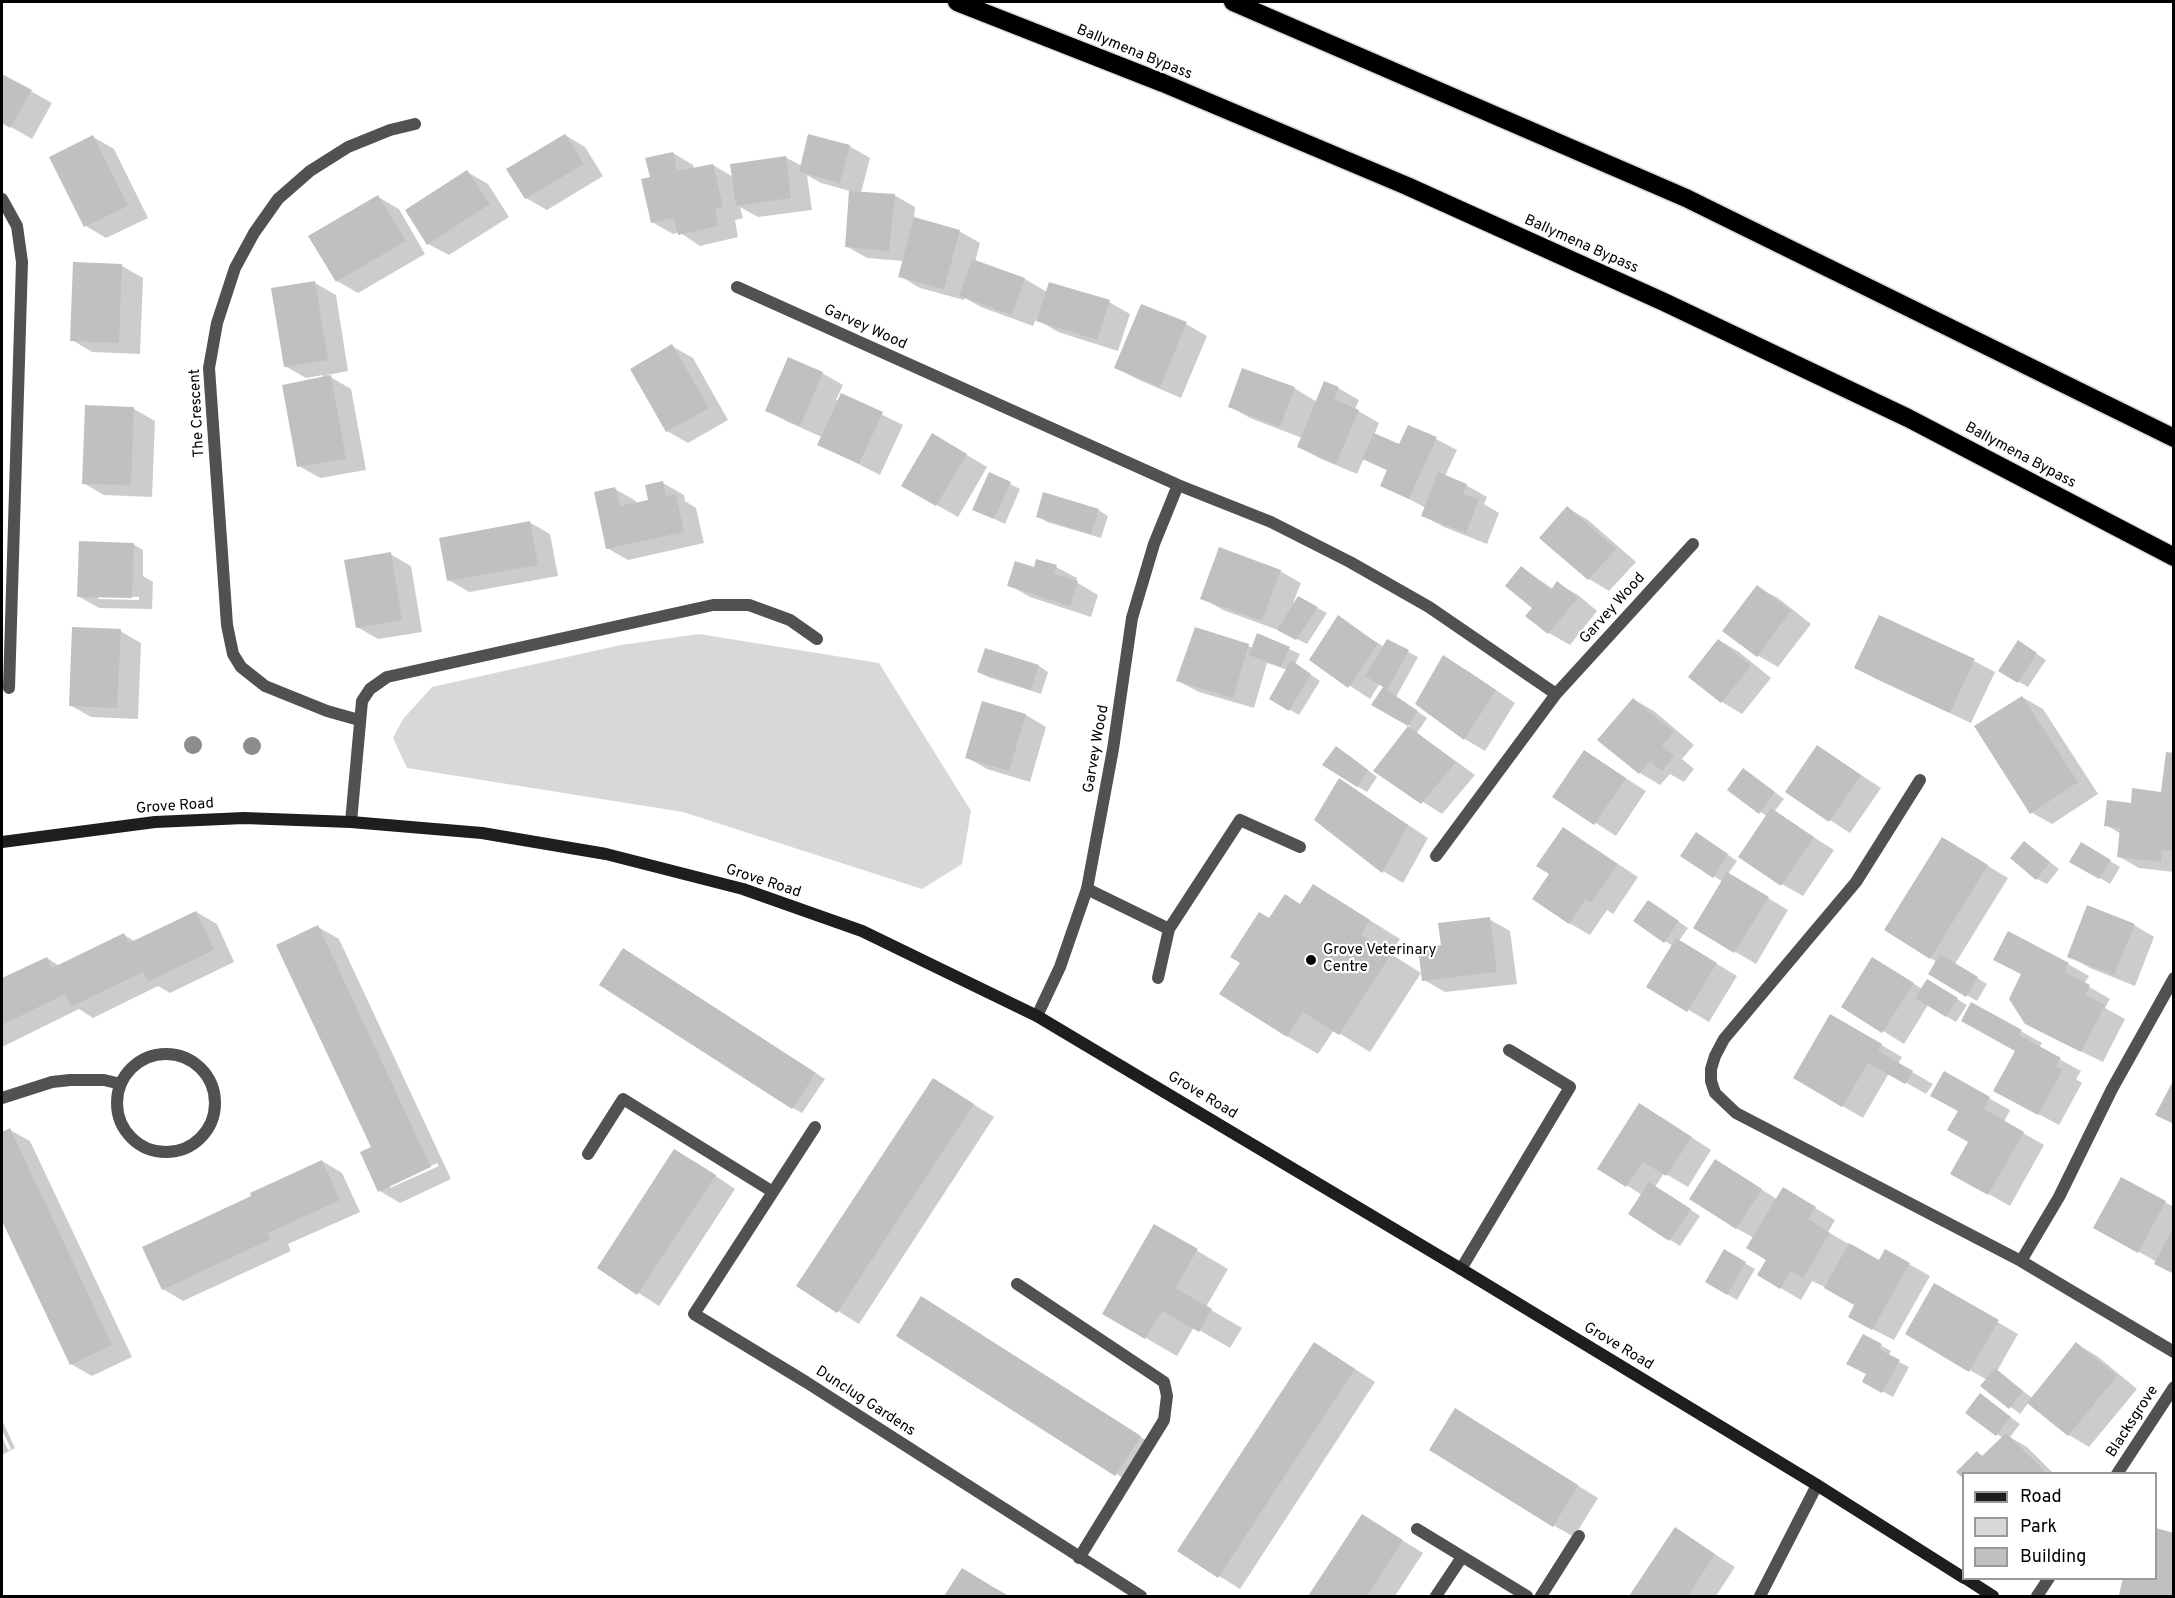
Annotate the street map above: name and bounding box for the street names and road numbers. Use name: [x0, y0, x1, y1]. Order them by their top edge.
street label: Ballymena Bypass: [1074, 22, 1194, 84]
street label: Ballymena Bypass: [1521, 212, 1641, 278]
street label: Garvey Wood: [821, 302, 909, 354]
street label: The Crescent: [187, 368, 209, 458]
street label: Ballymena Bypass: [1961, 419, 2079, 493]
street label: Garvey Wood: [1576, 570, 1650, 648]
street label: Garvey Wood: [1080, 704, 1114, 794]
street label: Grove Road: [135, 795, 215, 819]
street label: Grove Road: [723, 861, 803, 903]
street label: Grove Road: [1164, 1068, 1240, 1124]
street label: Grove Road: [1580, 1319, 1656, 1375]
street label: Dunclug Gardens: [812, 1363, 918, 1441]
street label: Blacksgrove: [2103, 1383, 2163, 1461]

